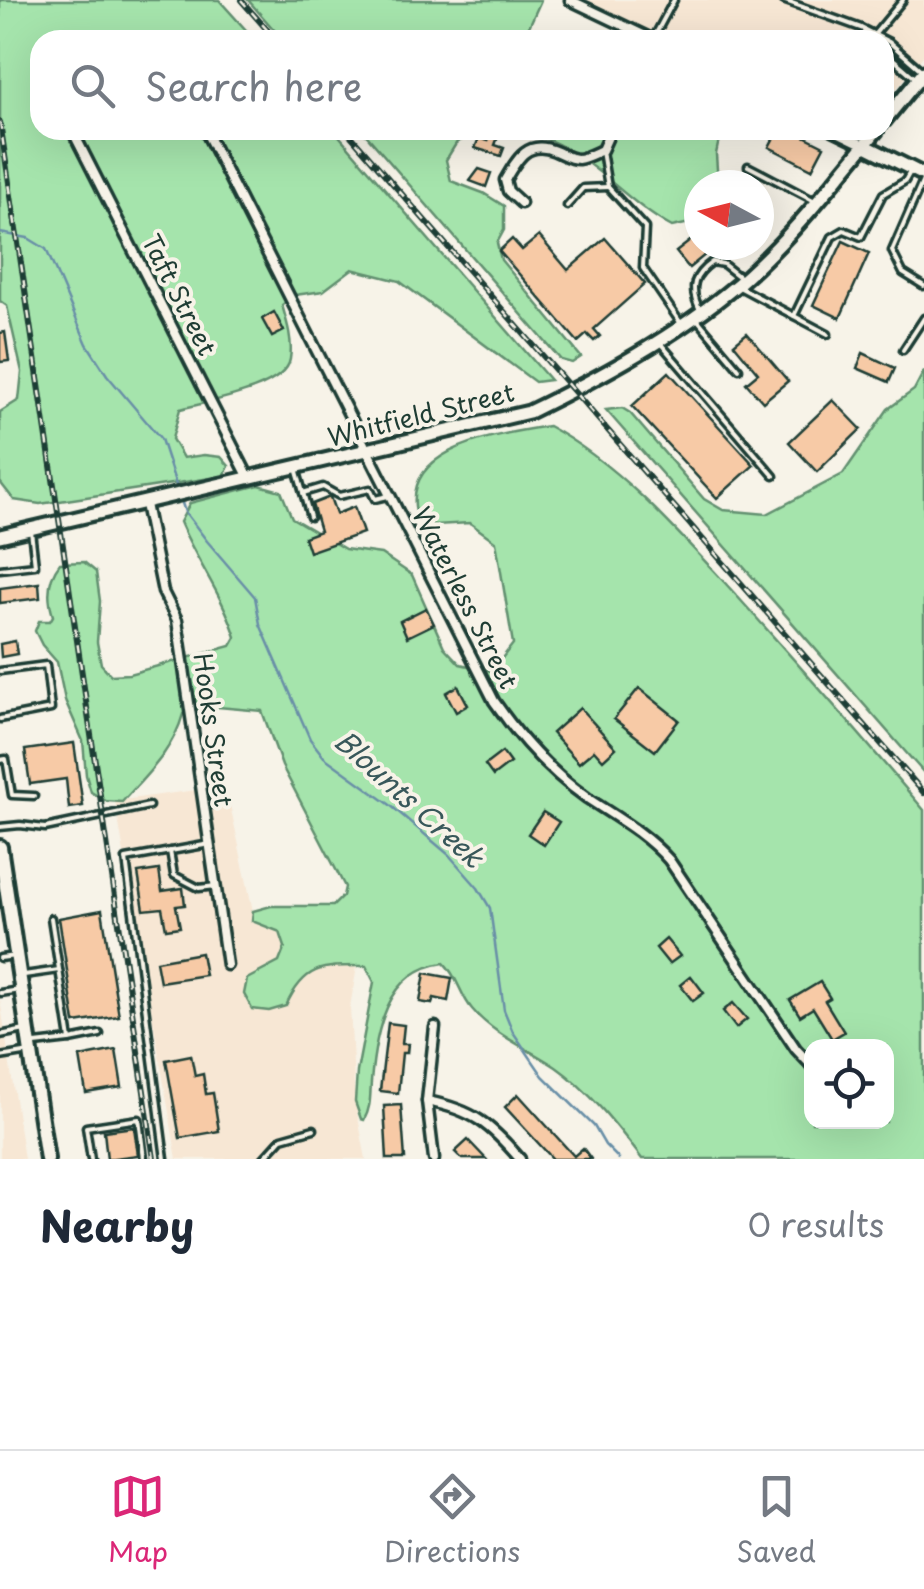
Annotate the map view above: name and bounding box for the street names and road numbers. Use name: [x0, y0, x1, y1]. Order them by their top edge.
street label: Taft Street: [133, 227, 227, 362]
street label: Whitfield Street: [323, 372, 518, 456]
street label: Waterless Street: [404, 500, 528, 695]
street label: Hooks Street: [184, 651, 244, 809]

